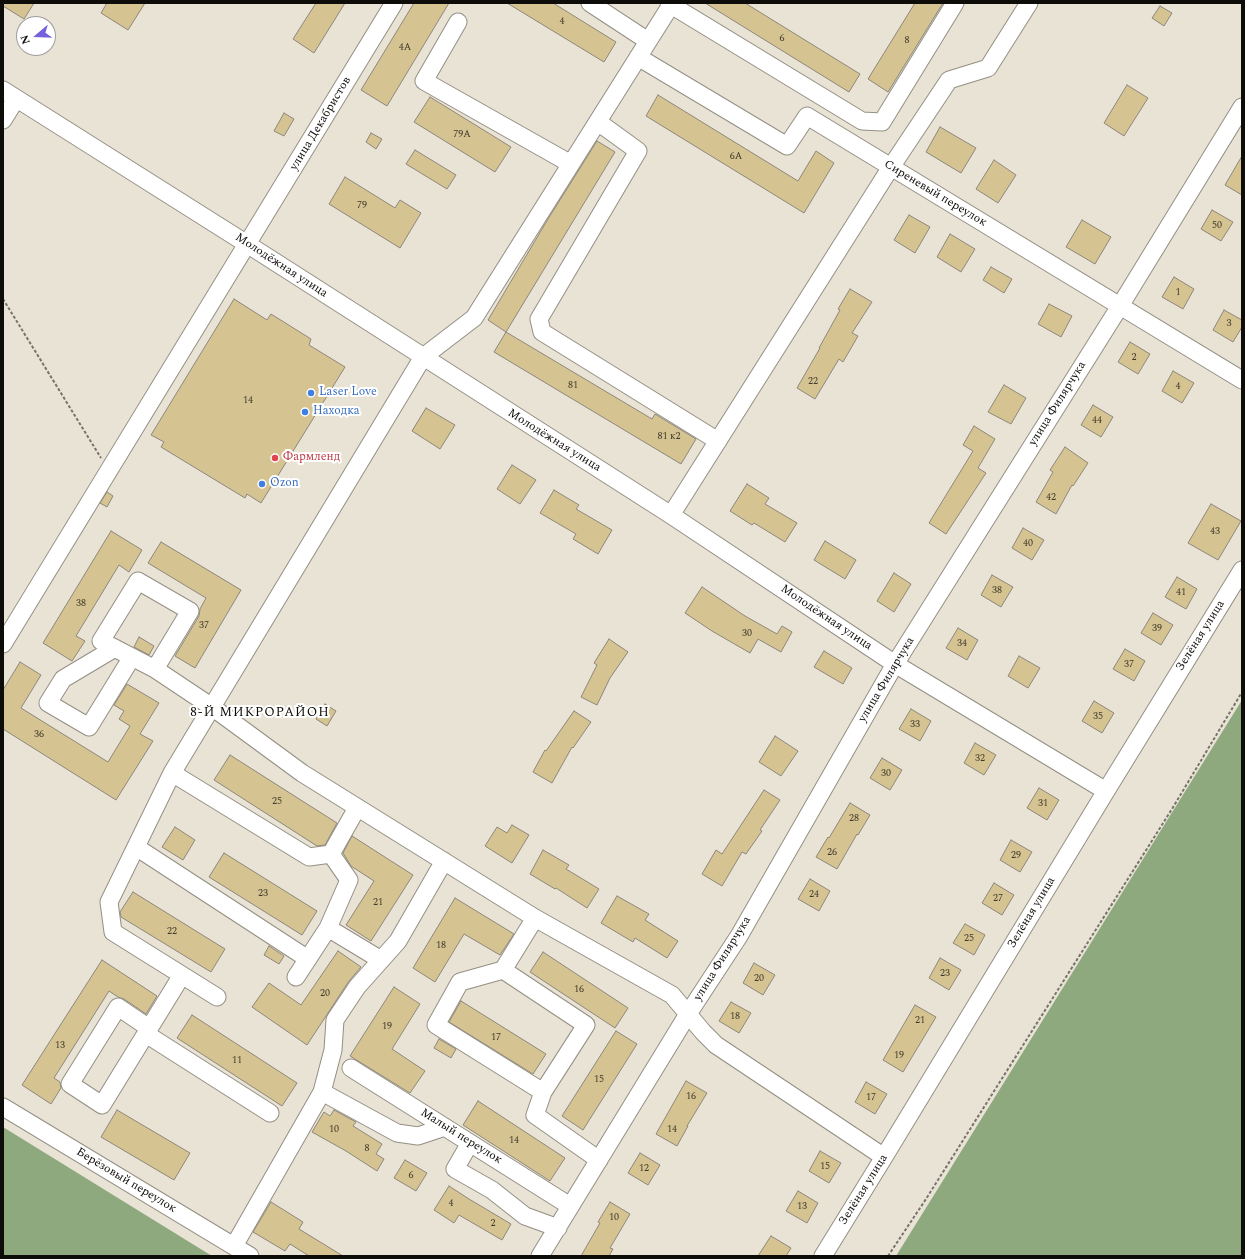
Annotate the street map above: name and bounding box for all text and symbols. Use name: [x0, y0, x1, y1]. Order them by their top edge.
north arrow: [16, 16, 56, 56]
house number: 4: [560, 16, 564, 28]
text: N: [16, 33, 35, 47]
house number: 6: [780, 33, 784, 45]
house number: 8: [905, 35, 909, 47]
house number: 4А: [399, 42, 411, 54]
street label: улица Декабристов: [287, 74, 355, 174]
house number: 79А: [453, 129, 471, 141]
house number: 6А: [730, 151, 742, 163]
street label: Сиреневый переулок: [881, 158, 989, 230]
house number: 79: [357, 200, 367, 212]
house number: 50: [1212, 220, 1222, 232]
street label: Молодёжная улица: [232, 231, 330, 301]
house number: 1: [1176, 287, 1180, 299]
house number: 3: [1227, 318, 1231, 330]
house number: 2: [1132, 352, 1136, 364]
street label: улица Филярчука: [1026, 359, 1090, 449]
house number: 22: [808, 376, 818, 388]
house number: 81: [568, 380, 578, 392]
house number: 4: [1176, 381, 1180, 393]
place label: Laser Love: [319, 386, 377, 400]
marker: Laser Love: [306, 388, 316, 398]
house number: 14: [243, 395, 253, 407]
place label: Находка: [313, 405, 360, 419]
marker: Находка: [300, 407, 310, 417]
street label: Молодёжная улица: [505, 407, 603, 475]
house number: 44: [1092, 415, 1102, 427]
house number: 81 к2: [657, 431, 681, 443]
place label: Фармленд: [283, 451, 340, 465]
marker: Фармленд: [270, 453, 280, 463]
place label: Ozon: [270, 477, 299, 491]
marker: Ozon: [257, 479, 267, 489]
house number: 42: [1046, 492, 1056, 504]
house number: 43: [1210, 526, 1220, 538]
house number: 40: [1023, 538, 1033, 550]
street label: Молодёжная улица: [778, 582, 874, 654]
house number: 38: [992, 585, 1002, 597]
house number: 41: [1176, 587, 1186, 599]
house number: 38: [76, 598, 86, 610]
street label: Зелёная улица: [1174, 598, 1228, 674]
house number: 37: [199, 620, 209, 632]
house number: 39: [1152, 623, 1162, 635]
house number: 30: [742, 628, 752, 640]
street label: улица Филярчука: [856, 635, 918, 725]
house number: 34: [957, 638, 967, 650]
house number: 37: [1124, 659, 1134, 671]
district label: 8-Й МИКРОРАЙОН: [190, 705, 330, 721]
house number: 35: [1093, 711, 1103, 723]
house number: 33: [910, 719, 920, 731]
house number: 36: [34, 729, 44, 741]
house number: 32: [975, 753, 985, 765]
house number: 30: [881, 768, 891, 780]
house number: 25: [272, 796, 282, 808]
house number: 31: [1038, 798, 1048, 810]
house number: 28: [849, 813, 859, 825]
house number: 26: [827, 847, 837, 859]
house number: 29: [1011, 850, 1021, 862]
street label: Зелёная улица: [1005, 875, 1059, 951]
house number: 23: [258, 888, 268, 900]
house number: 24: [809, 889, 819, 901]
house number: 27: [993, 893, 1003, 905]
house number: 21: [373, 897, 383, 909]
street label: улица Филярчука: [691, 914, 755, 1004]
house number: 22: [167, 926, 177, 938]
house number: 25: [964, 933, 974, 945]
house number: 18: [436, 940, 446, 952]
house number: 23: [940, 968, 950, 980]
house number: 20: [754, 973, 764, 985]
house number: 16: [574, 984, 584, 996]
house number: 20: [320, 988, 330, 1000]
house number: 18: [730, 1011, 740, 1023]
house number: 21: [915, 1015, 925, 1027]
house number: 19: [382, 1021, 392, 1033]
house number: 17: [491, 1032, 501, 1044]
house number: 13: [55, 1040, 65, 1052]
house number: 19: [894, 1050, 904, 1062]
house number: 11: [232, 1055, 242, 1067]
house number: 15: [594, 1074, 604, 1086]
house number: 16: [686, 1091, 696, 1103]
house number: 17: [866, 1092, 876, 1104]
street label: Малый переулок: [417, 1106, 505, 1168]
house number: 10: [329, 1124, 339, 1136]
house number: 14: [667, 1124, 677, 1136]
house number: 14: [509, 1135, 519, 1147]
house number: 8: [365, 1143, 369, 1155]
street label: Берёзовый переулок: [73, 1145, 179, 1217]
street label: Зелёная улица: [837, 1152, 891, 1228]
house number: 15: [820, 1161, 830, 1173]
house number: 12: [639, 1163, 649, 1175]
house number: 6: [409, 1170, 413, 1182]
house number: 4: [449, 1198, 453, 1210]
house number: 13: [797, 1201, 807, 1213]
house number: 10: [609, 1212, 619, 1224]
house number: 2: [491, 1218, 495, 1230]

